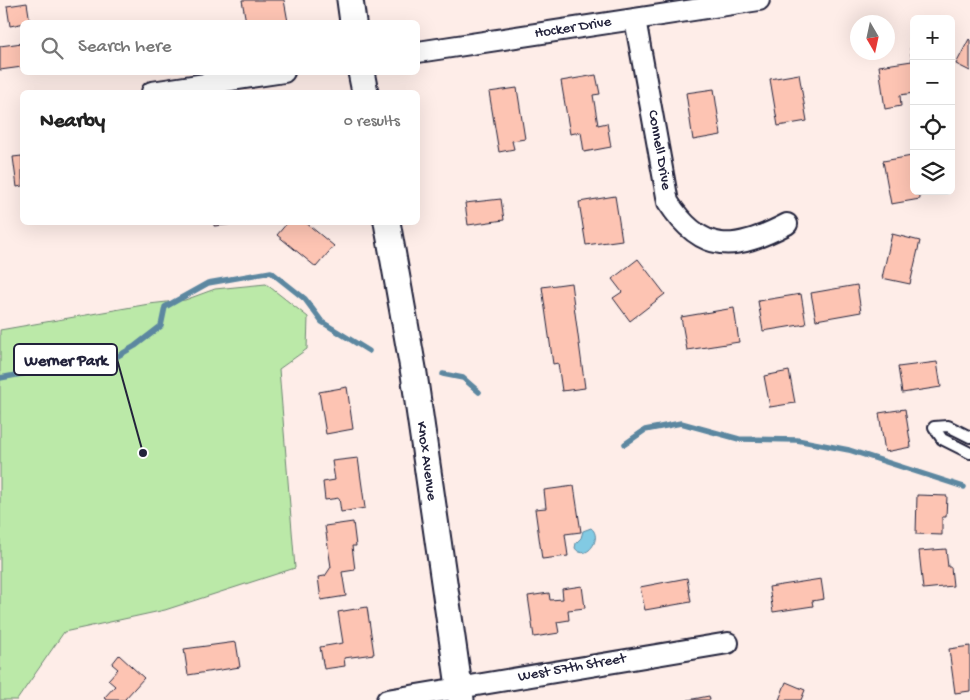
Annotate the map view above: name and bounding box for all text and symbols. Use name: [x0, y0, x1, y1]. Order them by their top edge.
street label: Hocker Drive: [533, 13, 613, 43]
north arrow: [850, 15, 895, 60]
map controls: [910, 15, 955, 195]
button: +: [910, 15, 955, 60]
search box: [20, 20, 420, 75]
icon: search: [38, 34, 66, 62]
text: Search here: [78, 36, 172, 59]
button: −: [910, 60, 955, 105]
button: locate: [910, 105, 955, 150]
street label: Connell Drive: [643, 109, 675, 192]
text: Nearby: [40, 110, 105, 135]
text: 0 results: [344, 113, 400, 132]
button: layers: [910, 150, 955, 195]
callout: Werner Park: [14, 344, 117, 375]
text: Werner Park: [23, 353, 110, 372]
street label: Knox Avenue: [412, 420, 440, 502]
street label: West 57th Street: [517, 649, 629, 686]

